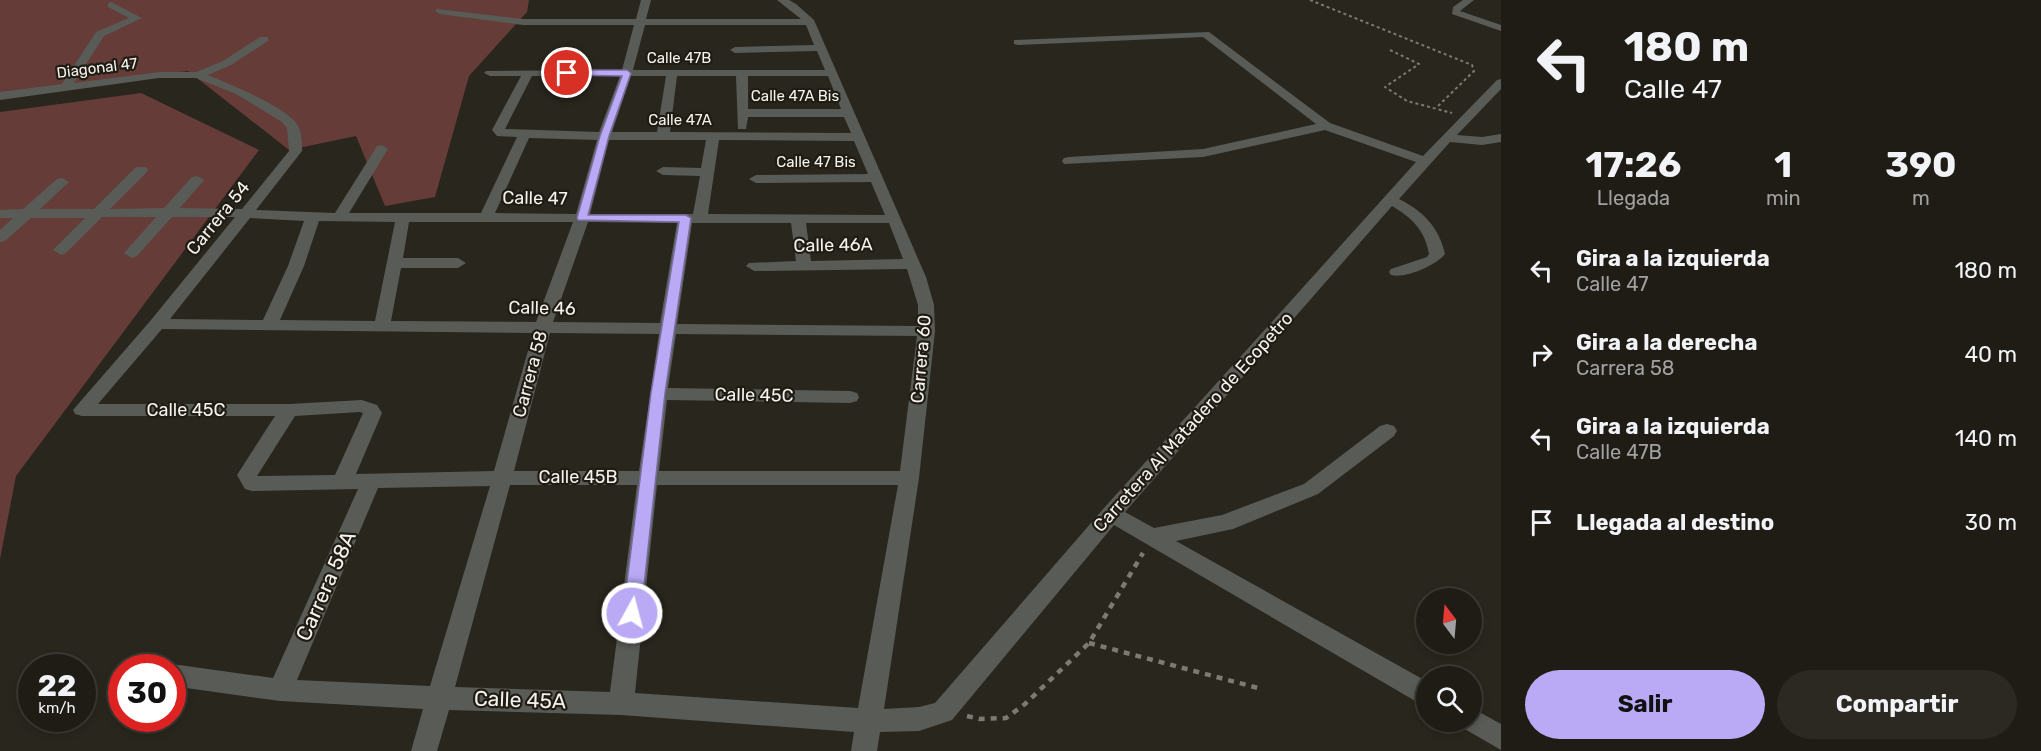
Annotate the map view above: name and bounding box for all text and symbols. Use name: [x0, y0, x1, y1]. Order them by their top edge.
text: 180 m: [1624, 22, 1749, 72]
icon: left: [1525, 24, 1603, 102]
pin: [541, 47, 592, 98]
street label: Calle 47B: [647, 49, 711, 67]
street label: Diagonal 47: [56, 54, 139, 82]
icon: arrive: [550, 56, 583, 89]
text: Calle 47: [1624, 73, 1722, 105]
street label: Calle 47A Bis: [751, 87, 839, 105]
street label: Calle 47A: [648, 111, 712, 129]
text: 17:26: [1586, 143, 1681, 186]
text: 1: [1774, 143, 1792, 186]
text: 390: [1885, 143, 1956, 186]
street label: Calle 47 Bis: [776, 153, 856, 171]
street label: Carrera 54: [182, 177, 254, 259]
street label: Calle 47: [502, 186, 568, 210]
text: Llegada: [1597, 186, 1670, 210]
text: min: [1766, 186, 1801, 210]
text: m: [1912, 186, 1930, 210]
street label: Calle 46A: [793, 233, 873, 257]
text: Gira a la izquierda: [1576, 245, 1770, 272]
icon: left: [1525, 254, 1558, 287]
text: 180 m: [1955, 257, 2017, 284]
text: Calle 47: [1576, 272, 1649, 296]
street label: Calle 46: [508, 296, 576, 320]
street label: Carretera Al Matadero de Ecopetro: [1088, 307, 1298, 537]
street label: Carrera 60: [906, 314, 936, 404]
street label: Carrera 58: [508, 328, 552, 420]
text: Gira a la derecha: [1576, 329, 1757, 356]
icon: right: [1525, 338, 1558, 371]
text: 40 m: [1964, 341, 2017, 368]
text: Carrera 58: [1576, 356, 1675, 380]
street label: Calle 45C: [714, 383, 794, 407]
street label: Calle 45C: [146, 399, 226, 421]
text: Gira a la izquierda: [1576, 413, 1770, 440]
icon: left: [1525, 422, 1558, 455]
text: 140 m: [1955, 425, 2017, 452]
text: Calle 47B: [1576, 440, 1662, 464]
street label: Calle 45B: [538, 466, 618, 488]
icon: arrive: [1525, 506, 1558, 539]
text: Llegada al destino: [1576, 509, 1774, 536]
text: 30 m: [1965, 509, 2017, 536]
street label: Carrera 58A: [290, 527, 361, 645]
position arrow: [600, 581, 664, 645]
north arrow: [1416, 588, 1482, 654]
map controls: [1416, 588, 1482, 732]
speed limit sign: 30: [108, 654, 186, 732]
button: search: [1416, 666, 1482, 732]
text: 22: [38, 668, 77, 704]
button: Salir: [1525, 670, 1765, 739]
button: Compartir: [1777, 670, 2017, 739]
street label: Calle 45A: [473, 685, 567, 714]
text: km/h: [38, 699, 76, 717]

